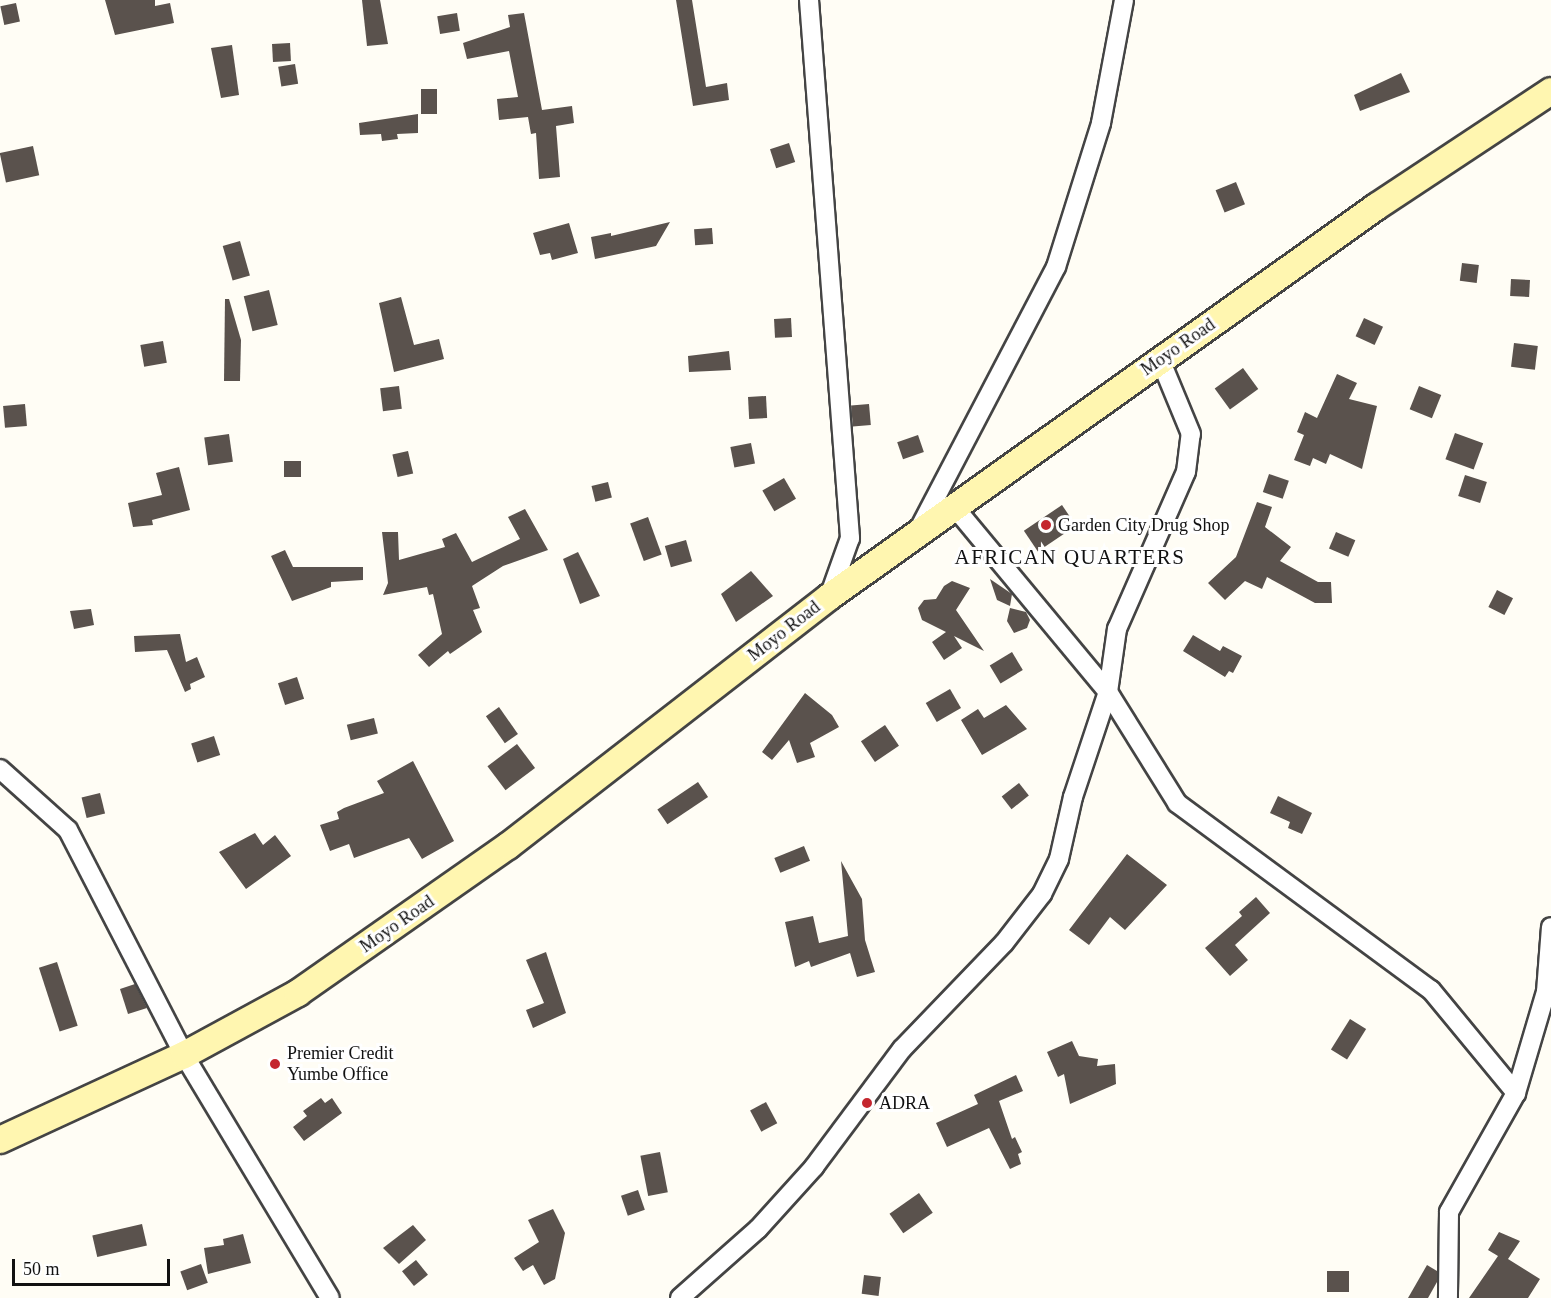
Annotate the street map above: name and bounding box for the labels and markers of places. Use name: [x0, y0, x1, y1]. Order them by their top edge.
place label: Garden City Drug Shop: [1058, 514, 1229, 536]
marker: Garden City Drug Shop: [1039, 518, 1053, 532]
place label: Premier Credit Yumbe Office: [287, 1043, 393, 1086]
marker: Premier Credit Yumbe Office: [268, 1057, 282, 1071]
place label: ADRA: [879, 1092, 930, 1114]
marker: ADRA: [860, 1096, 874, 1110]

